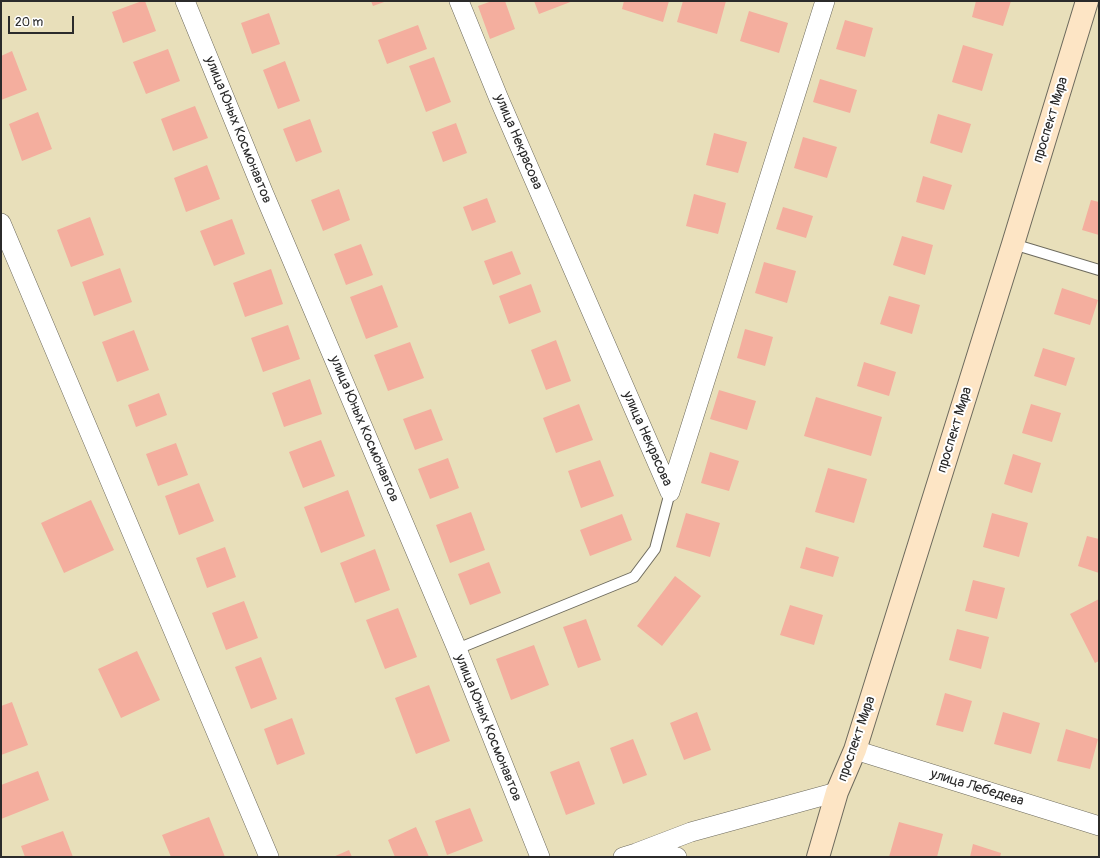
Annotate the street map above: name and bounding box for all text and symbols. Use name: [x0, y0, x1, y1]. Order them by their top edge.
scale bar: [10, 8, 76, 34]
text: 20 m: [15, 15, 43, 30]
street label: улица Юных Космонавтов: [201, 54, 275, 206]
street label: проспект Мира: [1030, 75, 1072, 165]
street label: улица Некрасова: [490, 92, 546, 192]
street label: улица Юных Космонавтов: [326, 353, 402, 505]
street label: проспект Мира: [934, 385, 976, 475]
street label: улица Некрасова: [619, 389, 675, 489]
street label: улица Юных Космонавтов: [451, 652, 525, 804]
street label: проспект Мира: [835, 694, 879, 784]
street label: улица Лебедева: [928, 766, 1026, 810]

